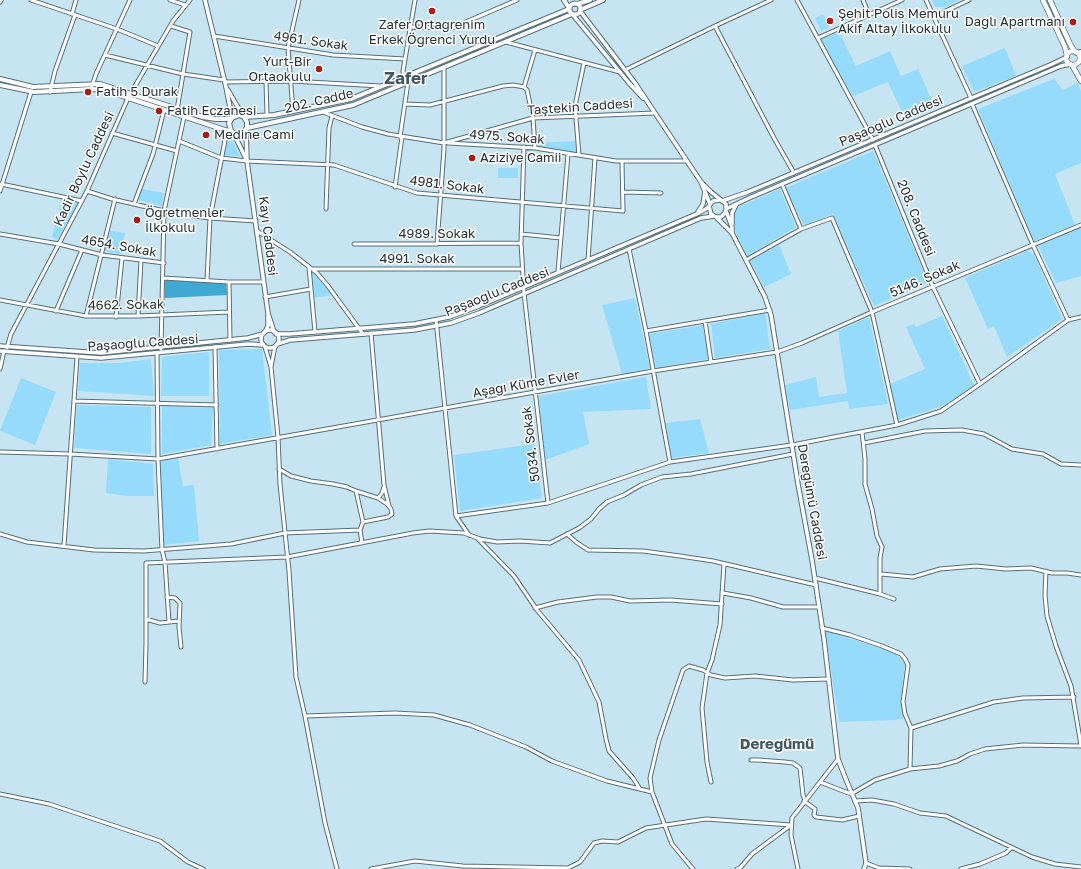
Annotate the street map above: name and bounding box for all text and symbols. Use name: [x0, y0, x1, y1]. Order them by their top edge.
marker: Zafer Ortağrenim Erkek Öğrenci Yurdu: [427, 6, 437, 16]
place label: Şehit Polis Memuru Akif Altay İlkokulu: [838, 6, 959, 37]
place label: Dağlı Apartmanı: [965, 14, 1065, 30]
marker: Şehit Polis Memuru Akif Altay İlkokulu: [825, 16, 835, 26]
place label: Zafer Ortağrenim Erkek Öğrenci Yurdu: [369, 17, 495, 48]
marker: Dağlı Apartmanı: [1068, 17, 1078, 27]
street label: 4961. Sokak: [273, 28, 349, 54]
place label: Yurt-Bir Ortaokulu: [248, 54, 311, 85]
marker: Yurt-Bir Ortaokulu: [314, 64, 324, 74]
district label: Zafer: [384, 69, 428, 89]
place label: Fatih 5 Durak: [96, 84, 178, 100]
street label: 202. Cadde: [283, 86, 355, 116]
marker: Fatih 5 Durak: [83, 87, 93, 97]
street label: Paşaoğlu Caddesi: [837, 92, 945, 150]
street label: Taştekin Caddesi: [527, 96, 633, 118]
place label: Fatih Eczanesi: [167, 103, 256, 119]
marker: Fatih Eczanesi: [154, 106, 164, 116]
street label: Kadir Boylu Caddesi: [51, 109, 117, 229]
place label: Medine Cami: [214, 127, 294, 143]
street label: 4975. Sokak: [469, 127, 545, 147]
marker: Medine Cami: [201, 130, 211, 140]
place label: Aziziye Camii: [480, 150, 562, 166]
marker: Aziziye Camii: [467, 153, 477, 163]
street label: 4981. Sokak: [409, 173, 485, 197]
street label: 208. Caddesi: [894, 178, 938, 258]
street label: Kayı Caddesi: [255, 195, 281, 277]
place label: Öğretmenler İlkokulu: [145, 205, 224, 236]
marker: Öğretmenler İlkokulu: [132, 215, 142, 225]
street label: 4989. Sokak: [399, 226, 475, 242]
street label: 4654. Sokak: [80, 232, 158, 260]
street label: 4991. Sokak: [379, 251, 455, 267]
street label: 5146. Sokak: [888, 257, 962, 301]
street label: Paşaoğlu Caddesi: [443, 264, 551, 320]
street label: 4662. Sokak: [88, 297, 164, 313]
street label: Paşaoğlu Caddesi: [87, 331, 199, 355]
street label: Aşağı Küme Evler: [471, 367, 581, 401]
street label: 5034. Sokak: [519, 405, 543, 483]
street label: Deregümü Caddesi: [794, 443, 830, 561]
district label: Deregümü: [740, 735, 814, 753]

